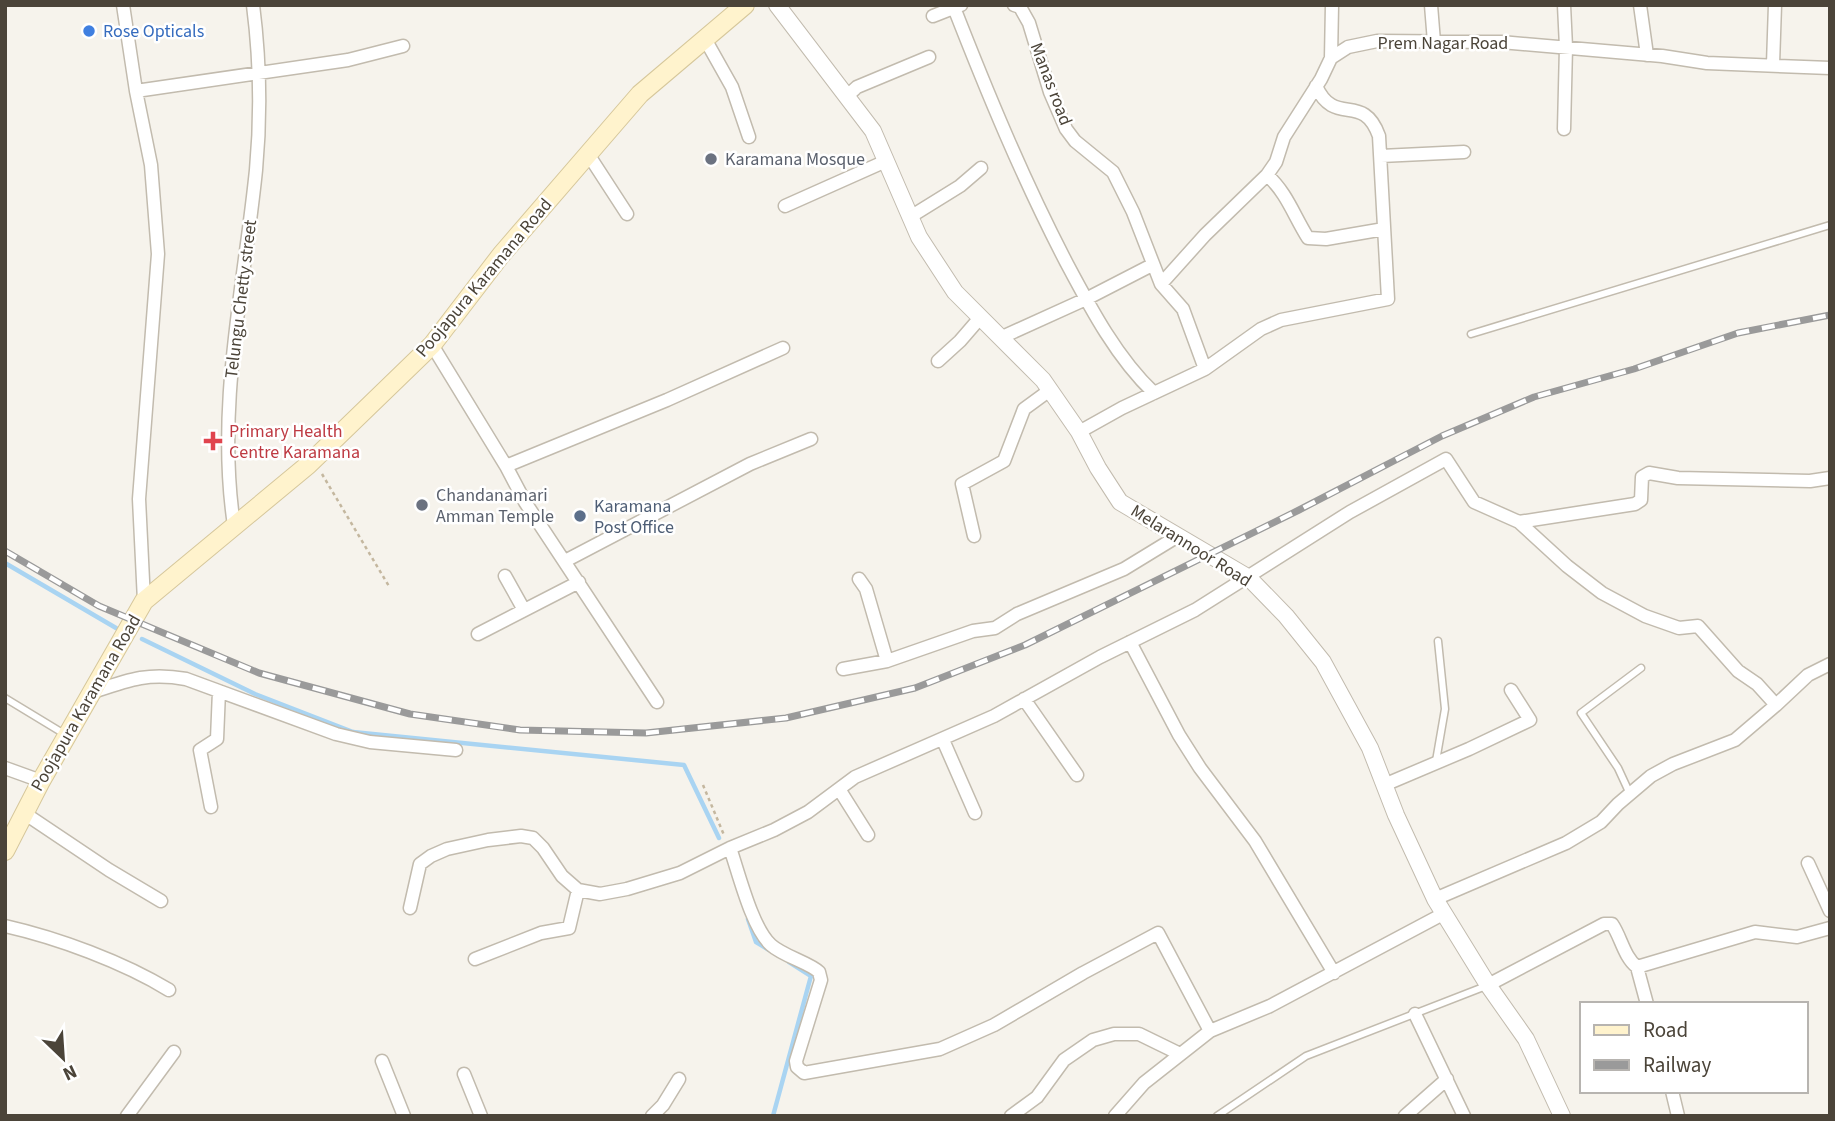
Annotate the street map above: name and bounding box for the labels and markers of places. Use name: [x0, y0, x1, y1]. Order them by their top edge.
place label: Rose Opticals: [103, 19, 204, 44]
marker: Rose Opticals: [81, 23, 97, 39]
place label: Karamana Mosque: [725, 147, 865, 172]
marker: Karamana Mosque: [703, 151, 719, 167]
place label: Primary Health Centre Karamana: [229, 419, 360, 465]
marker: Primary Health Centre Karamana: [203, 431, 223, 451]
place label: Chandanamari Amman Temple: [436, 483, 554, 529]
place label: Karamana Post Office: [594, 494, 674, 540]
marker: Chandanamari Amman Temple: [414, 497, 430, 513]
marker: Karamana Post Office: [572, 508, 588, 524]

